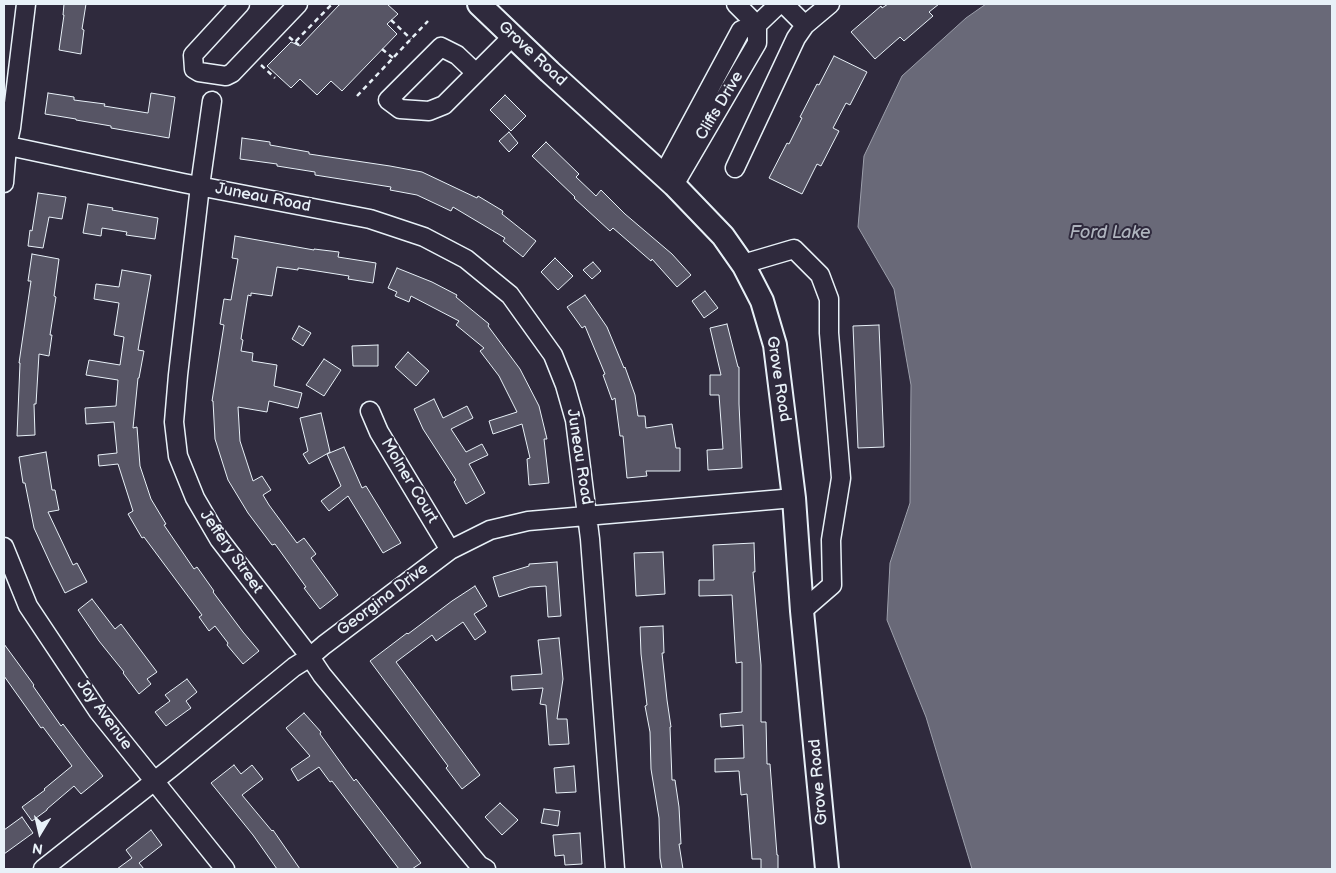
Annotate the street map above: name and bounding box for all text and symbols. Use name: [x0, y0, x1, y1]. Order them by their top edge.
street label: Grove Road: [494, 18, 570, 90]
street label: Cliffs Drive: [692, 68, 748, 144]
street label: Juneau Road: [214, 179, 312, 217]
water label: Ford Lake: [1069, 222, 1151, 244]
street label: Grove Road: [762, 335, 794, 423]
street label: Juneau Road: [562, 408, 596, 506]
street label: Molner Court: [376, 435, 442, 527]
street label: Jeffery Street: [195, 507, 267, 597]
street label: Georgina Drive: [334, 560, 432, 640]
street label: Jay Avenue: [72, 676, 136, 754]
street label: Grove Road: [806, 738, 832, 826]
north arrow: [15, 808, 65, 858]
text: N: [31, 839, 44, 858]

